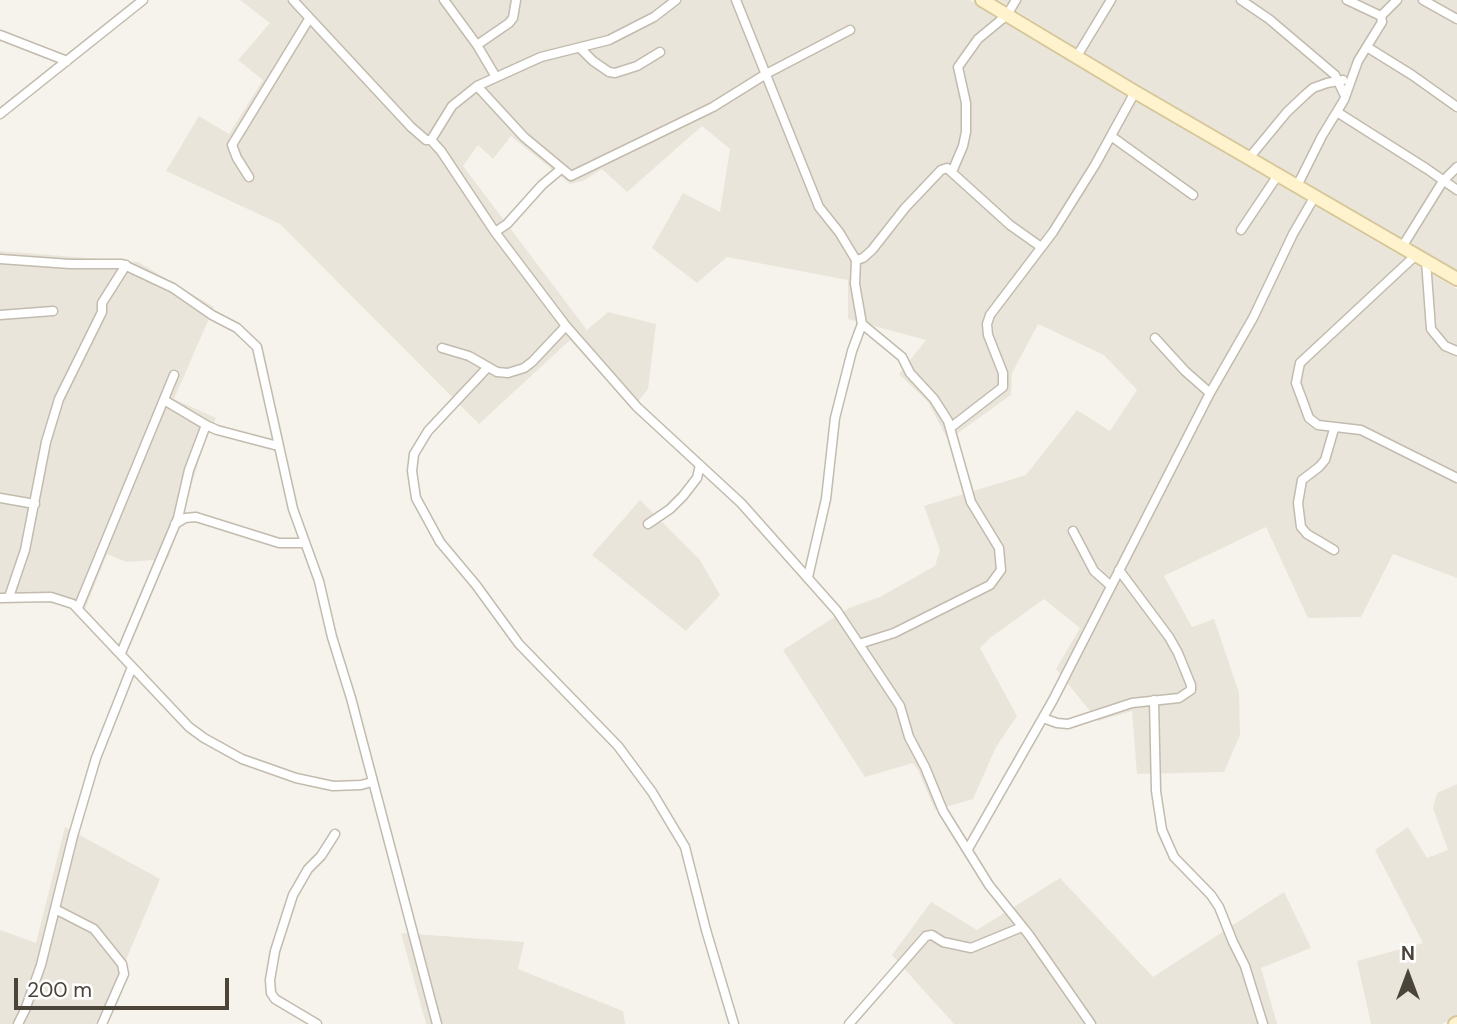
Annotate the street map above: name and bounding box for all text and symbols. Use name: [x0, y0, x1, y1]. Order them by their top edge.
north arrow: [1373, 940, 1443, 1010]
text: N: [1401, 941, 1415, 966]
scale bar: [18, 964, 233, 1008]
text: 200 m: [27, 976, 92, 1004]

